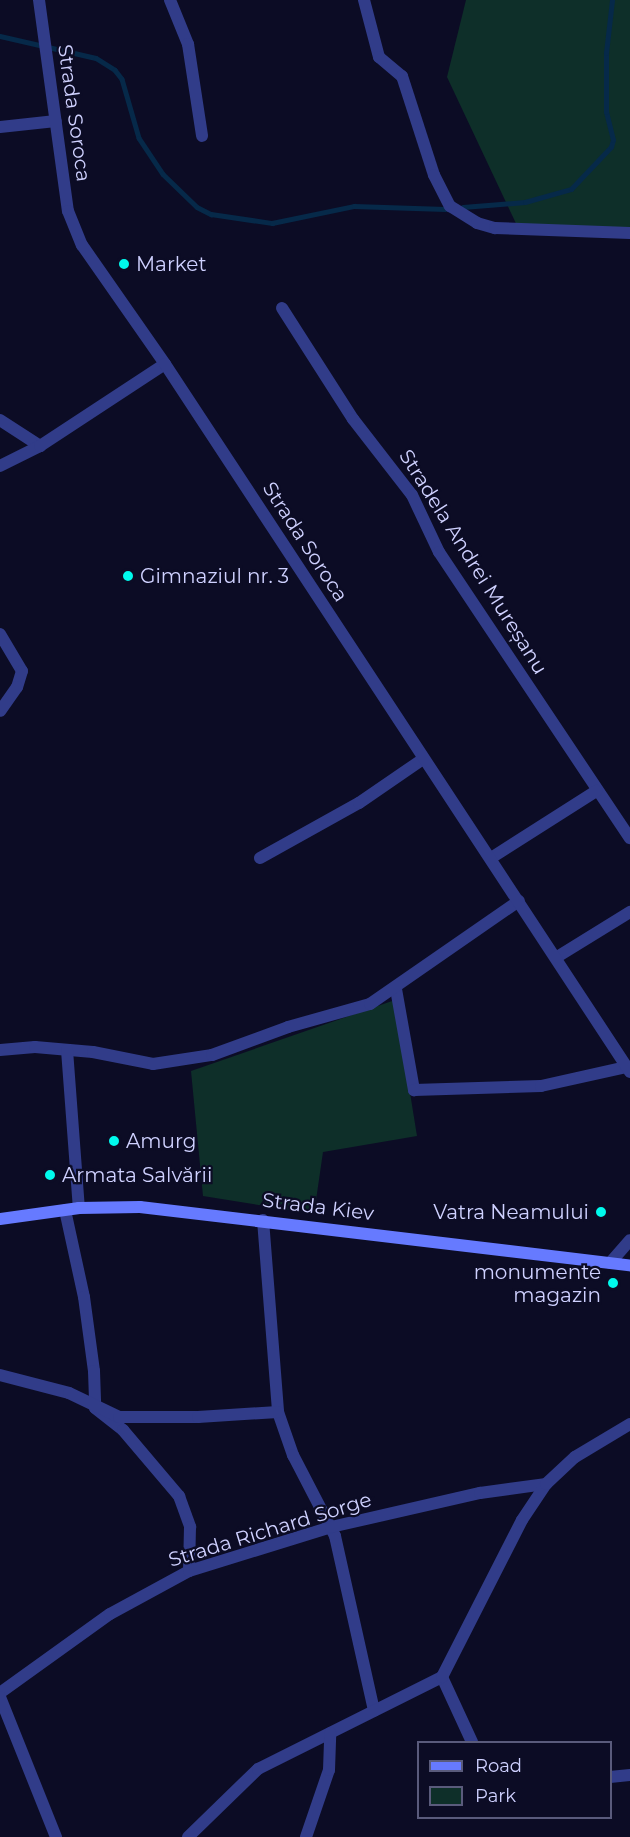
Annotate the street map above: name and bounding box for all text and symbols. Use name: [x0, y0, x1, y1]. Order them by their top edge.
street label: Strada Soroca: [52, 43, 96, 183]
place label: Market: [136, 252, 207, 276]
marker: Market: [117, 257, 131, 271]
street label: Stradela Andrei Mureșanu: [394, 445, 552, 679]
street label: Strada Soroca: [257, 477, 353, 607]
place label: Gimnaziul nr. 3: [140, 564, 289, 588]
marker: Gimnaziul nr. 3: [121, 569, 135, 583]
place label: Amurg: [126, 1129, 196, 1153]
marker: Amurg: [107, 1134, 121, 1148]
place label: Armata Salvării: [62, 1163, 212, 1187]
marker: Armata Salvării: [43, 1168, 57, 1182]
street label: Strada Kiev: [261, 1188, 375, 1226]
place label: Vatra Neamului: [433, 1200, 589, 1224]
marker: Vatra Neamului: [594, 1205, 608, 1219]
place label: monumente magazin: [474, 1260, 601, 1307]
marker: monumente magazin: [606, 1276, 620, 1290]
street label: Strada Richard Sorge: [165, 1488, 375, 1572]
legend: [417, 1741, 612, 1819]
text: Road: [475, 1755, 522, 1777]
text: Park: [475, 1785, 516, 1807]

